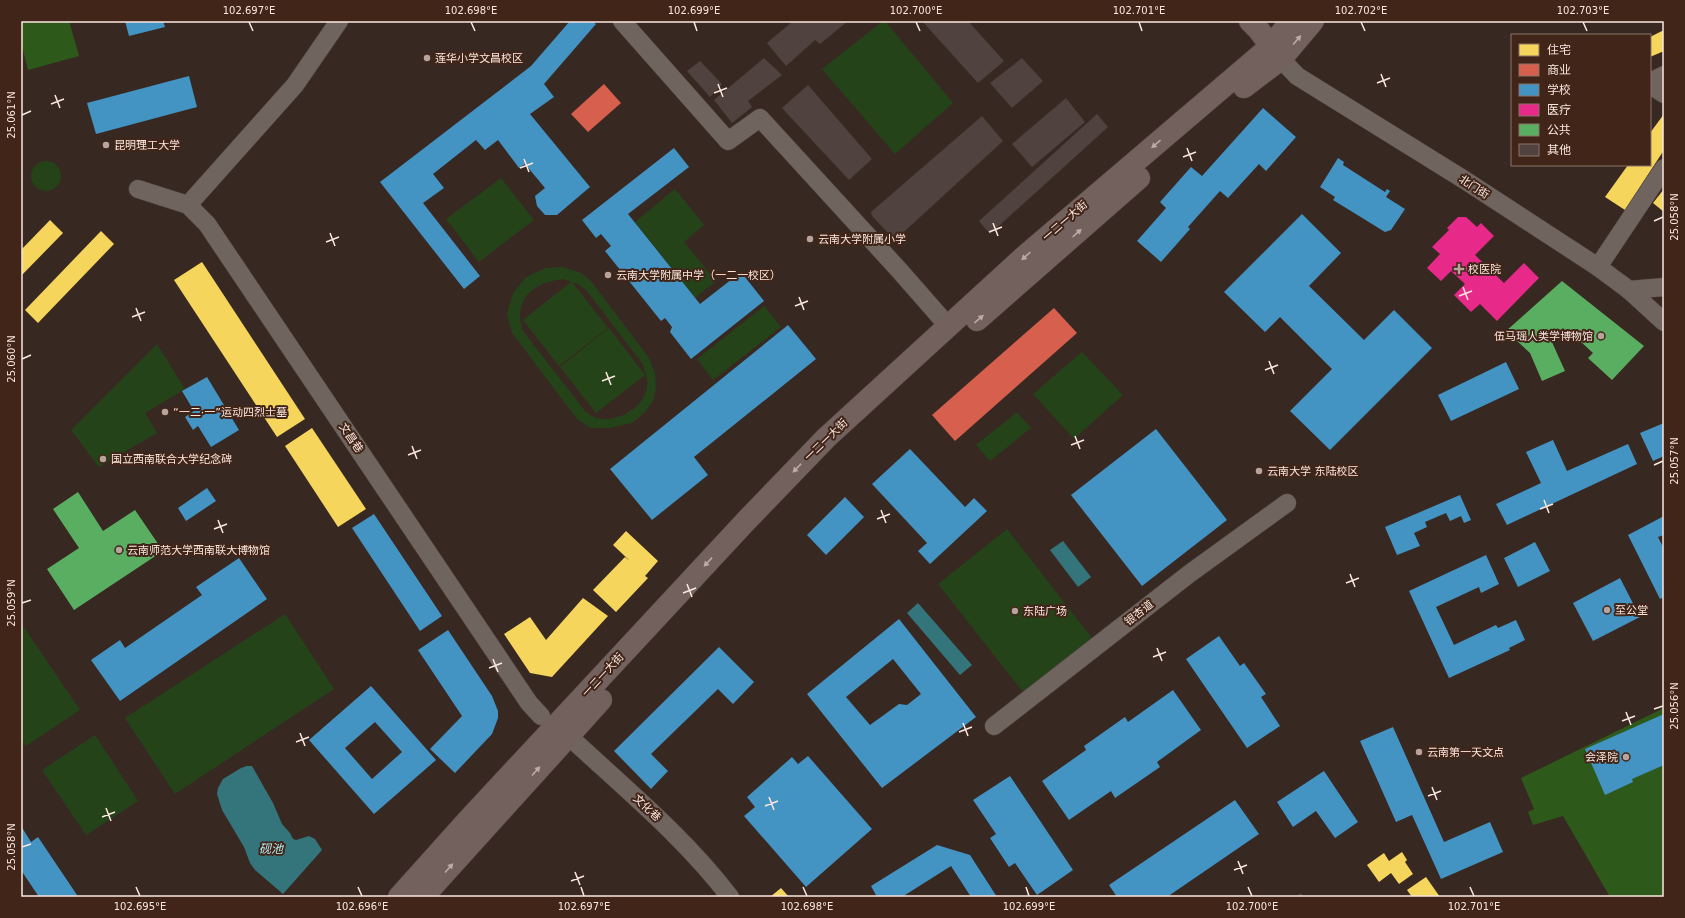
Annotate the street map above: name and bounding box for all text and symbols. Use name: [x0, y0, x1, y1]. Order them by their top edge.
text: 102.697°E: [223, 5, 275, 16]
text: 102.698°E: [445, 5, 497, 16]
text: 102.699°E: [668, 5, 720, 16]
text: 102.700°E: [890, 5, 942, 16]
text: 102.701°E: [1113, 5, 1165, 16]
text: 102.702°E: [1335, 5, 1387, 16]
text: 102.703°E: [1557, 5, 1609, 16]
legend: [1511, 34, 1651, 166]
one-way arrow: [1292, 35, 1302, 45]
text: 住宅: [1547, 43, 1571, 57]
place label: 莲华小学文昌校区: [435, 52, 523, 65]
marker: 莲华小学文昌校区: [422, 53, 432, 63]
text: 商业: [1547, 63, 1571, 77]
text: 学校: [1547, 83, 1571, 97]
text: 25.061°N: [6, 91, 17, 139]
text: 医疗: [1547, 103, 1571, 117]
text: 公共: [1547, 123, 1571, 137]
place label: 昆明理工大学: [114, 139, 180, 152]
one-way arrow: [1151, 139, 1162, 148]
marker: 昆明理工大学: [101, 140, 111, 150]
text: 其他: [1547, 143, 1571, 157]
street label: 北门街: [1457, 173, 1491, 201]
text: 25.058°N: [1669, 193, 1680, 241]
street label: 一二一大街: [1040, 198, 1090, 244]
one-way arrow: [1072, 229, 1081, 238]
place label: 云南大学附属小学: [818, 233, 906, 246]
marker: 云南大学附属小学: [805, 234, 815, 244]
one-way arrow: [1020, 251, 1031, 260]
marker: 校医院: [1453, 263, 1465, 275]
place label: 校医院: [1468, 263, 1501, 276]
place label: 云南大学附属中学（一二一校区）: [616, 269, 781, 282]
marker: 云南大学附属中学（一二一校区）: [603, 270, 613, 280]
one-way arrow: [974, 314, 984, 323]
place label: 伍马瑶人类学博物馆: [1494, 330, 1593, 343]
marker: 伍马瑶人类学博物馆: [1596, 331, 1606, 341]
text: 25.060°N: [6, 335, 17, 383]
place label: “一二·一”运动四烈士墓: [173, 406, 287, 419]
marker: “一二·一”运动四烈士墓: [160, 407, 170, 417]
street label: 一二一大街: [802, 416, 850, 464]
street label: 文昌巷: [336, 421, 366, 455]
text: 25.057°N: [1669, 437, 1680, 485]
place label: 国立西南联合大学纪念碑: [111, 453, 232, 466]
marker: 国立西南联合大学纪念碑: [98, 454, 108, 464]
one-way arrow: [792, 463, 802, 473]
place label: 云南大学 东陆校区: [1267, 465, 1359, 478]
marker: 云南大学 东陆校区: [1254, 466, 1264, 476]
place label: 云南师范大学西南联大博物馆: [127, 544, 270, 557]
marker: 云南师范大学西南联大博物馆: [114, 545, 124, 555]
one-way arrow: [704, 558, 713, 567]
text: 25.059°N: [6, 579, 17, 627]
street label: 银杏道: [1122, 598, 1156, 628]
place label: 至公堂: [1615, 604, 1648, 617]
place label: 东陆广场: [1023, 605, 1067, 618]
marker: 至公堂: [1602, 605, 1612, 615]
marker: 东陆广场: [1010, 606, 1020, 616]
street label: 一二一大街: [579, 650, 627, 700]
text: 25.056°N: [1669, 682, 1680, 730]
place label: 云南第一天文点: [1427, 746, 1504, 759]
marker: 云南第一天文点: [1414, 747, 1424, 757]
place label: 会泽院: [1585, 751, 1618, 764]
marker: 会泽院: [1621, 752, 1631, 762]
one-way arrow: [531, 766, 540, 777]
street label: 文化巷: [630, 792, 664, 824]
text: 25.058°N: [6, 823, 17, 871]
water label: 砚池: [259, 842, 284, 856]
one-way arrow: [444, 863, 453, 873]
text: 102.695°E: [114, 901, 166, 912]
text: 102.696°E: [336, 901, 388, 912]
text: 102.697°E: [558, 901, 610, 912]
text: 102.698°E: [781, 901, 833, 912]
text: 102.699°E: [1003, 901, 1055, 912]
text: 102.700°E: [1226, 901, 1278, 912]
text: 102.701°E: [1448, 901, 1500, 912]

